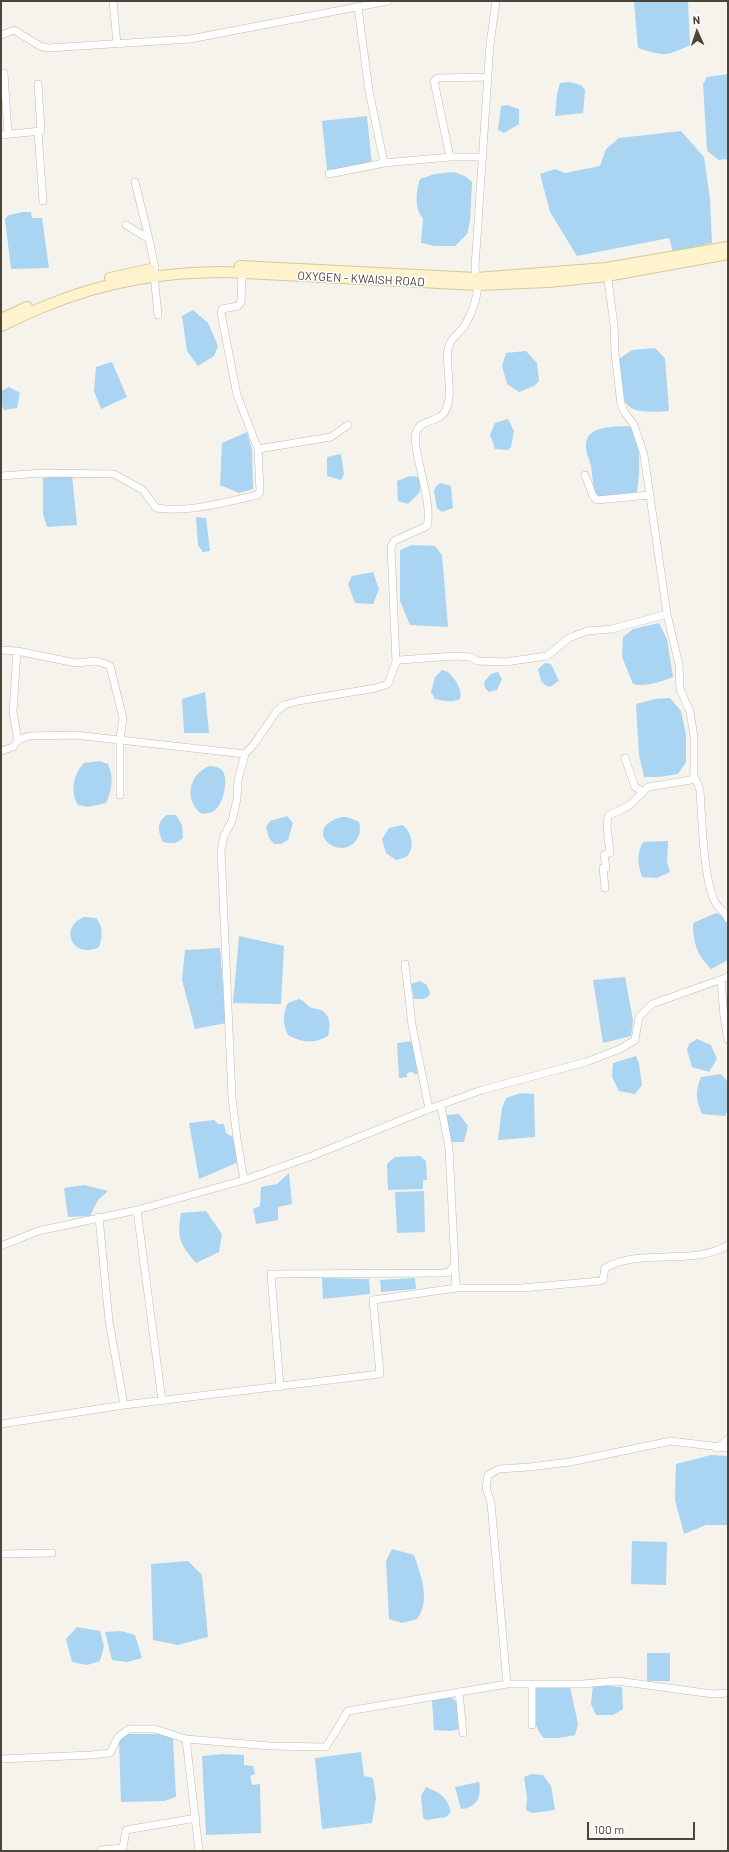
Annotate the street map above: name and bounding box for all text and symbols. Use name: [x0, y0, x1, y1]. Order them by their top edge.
north arrow: [677, 12, 717, 52]
text: N: [692, 13, 700, 26]
street label: OXYGEN - KWAISH ROAD: [297, 268, 425, 290]
scale bar: [589, 1814, 697, 1840]
text: 100 m: [594, 1822, 624, 1836]

